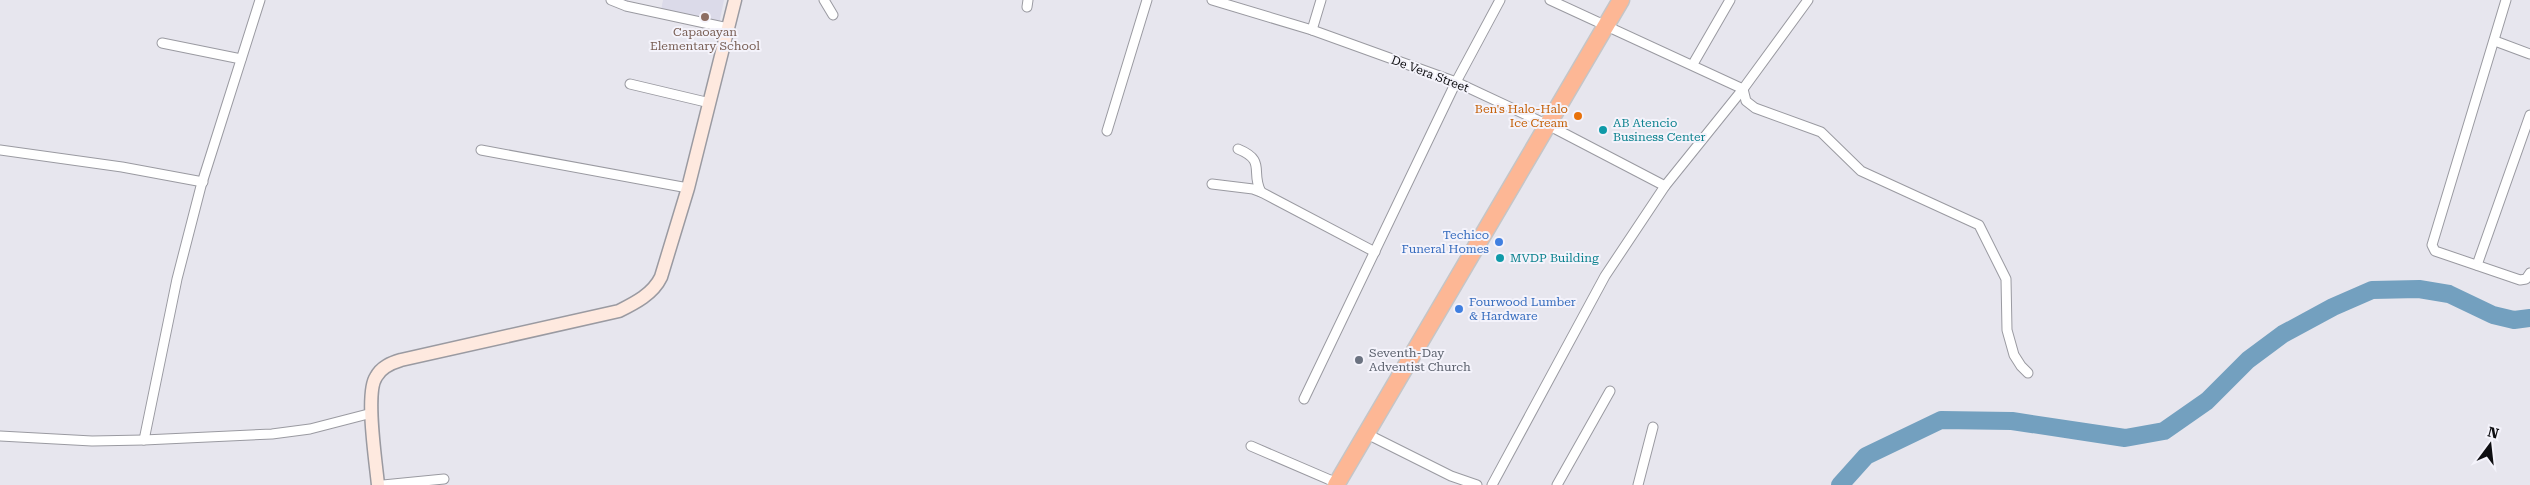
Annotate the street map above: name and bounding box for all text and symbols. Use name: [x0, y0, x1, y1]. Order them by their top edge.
marker: Capaoayan Elementary School: [699, 11, 711, 23]
place label: Capaoayan Elementary School: [650, 25, 760, 53]
street label: De Vera Street: [1389, 53, 1471, 95]
place label: Ben's Halo-Halo Ice Cream: [1475, 102, 1568, 130]
marker: Ben's Halo-Halo Ice Cream: [1572, 110, 1584, 122]
place label: AB Atencio Business Center: [1613, 116, 1706, 144]
marker: AB Atencio Business Center: [1597, 124, 1609, 136]
place label: Techico Funeral Homes: [1401, 228, 1489, 256]
marker: Techico Funeral Homes: [1493, 236, 1505, 248]
place label: MVDP Building: [1510, 251, 1599, 265]
marker: MVDP Building: [1494, 252, 1506, 264]
place label: Fourwood Lumber & Hardware: [1469, 295, 1576, 323]
marker: Fourwood Lumber & Hardware: [1453, 303, 1465, 315]
place label: Seventh-Day Adventist Church: [1369, 346, 1471, 374]
marker: Seventh-Day Adventist Church: [1353, 354, 1365, 366]
north arrow: [2465, 420, 2515, 470]
text: N: [2486, 423, 2501, 442]

